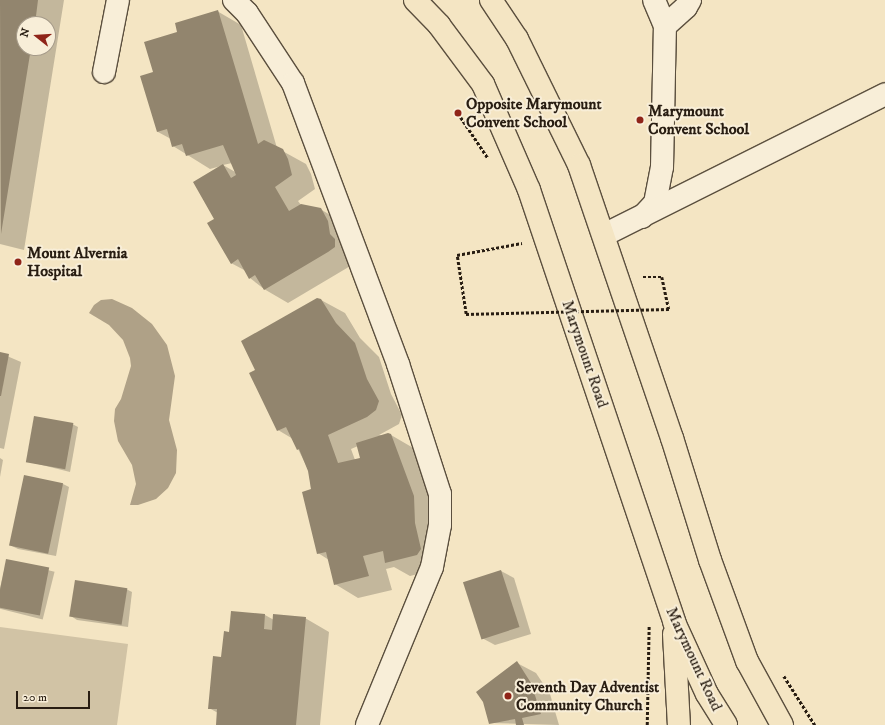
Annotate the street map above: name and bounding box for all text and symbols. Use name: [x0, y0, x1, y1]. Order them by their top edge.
north arrow: [16, 16, 56, 56]
text: N: [17, 26, 33, 39]
place label: Opposite Marymount Convent School: [466, 94, 602, 132]
place label: Marymount Convent School: [648, 101, 749, 139]
marker: Opposite Marymount Convent School: [453, 108, 463, 118]
marker: Marymount Convent School: [635, 115, 645, 125]
place label: Mount Alvernia Hospital: [27, 243, 127, 281]
marker: Mount Alvernia Hospital: [12, 256, 24, 268]
street label: Marymount Road: [558, 298, 612, 410]
street label: Marymount Road: [662, 604, 726, 714]
place label: Seventh Day Adventist Community Church: [516, 677, 659, 715]
scale bar: [18, 683, 92, 709]
text: 20 m: [23, 690, 47, 705]
marker: Seventh Day Adventist Community Church: [503, 691, 513, 701]

